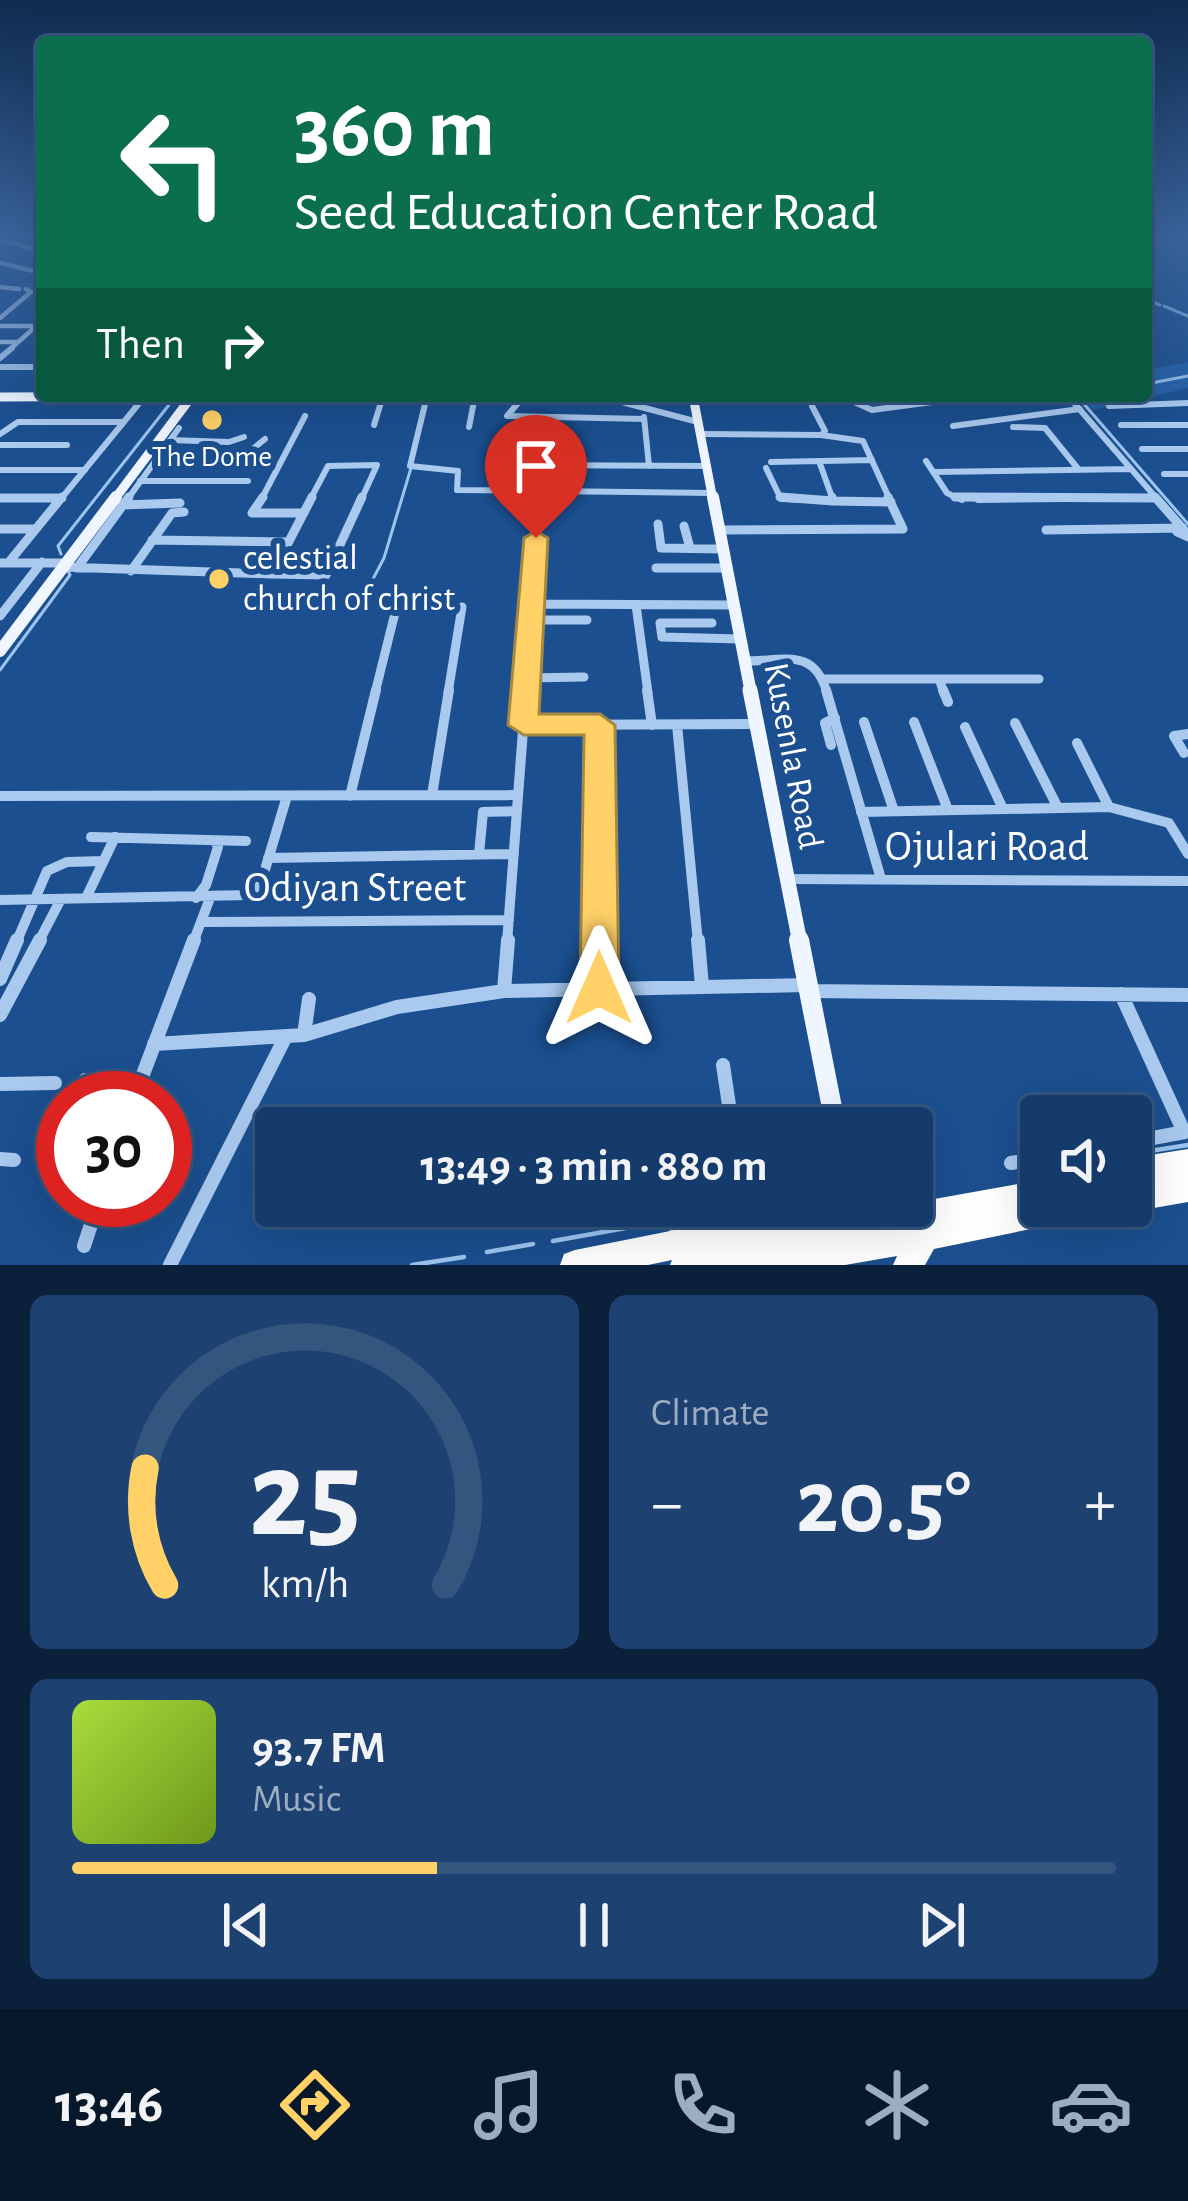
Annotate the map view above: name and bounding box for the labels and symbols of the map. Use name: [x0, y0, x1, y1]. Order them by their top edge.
marker: The Dome: [199, 407, 225, 433]
pin: [485, 415, 587, 538]
place label: The Dome: [152, 442, 272, 472]
place label: celestial church of christ: [243, 540, 455, 617]
marker: celestial church of christ: [206, 566, 232, 592]
street label: Kusenla Road: [757, 660, 829, 852]
street label: Ojulari Road: [885, 826, 1089, 868]
street label: Odiyan Street: [244, 867, 466, 909]
position arrow: [536, 925, 662, 1051]
speed limit sign: 30: [36, 1071, 192, 1227]

